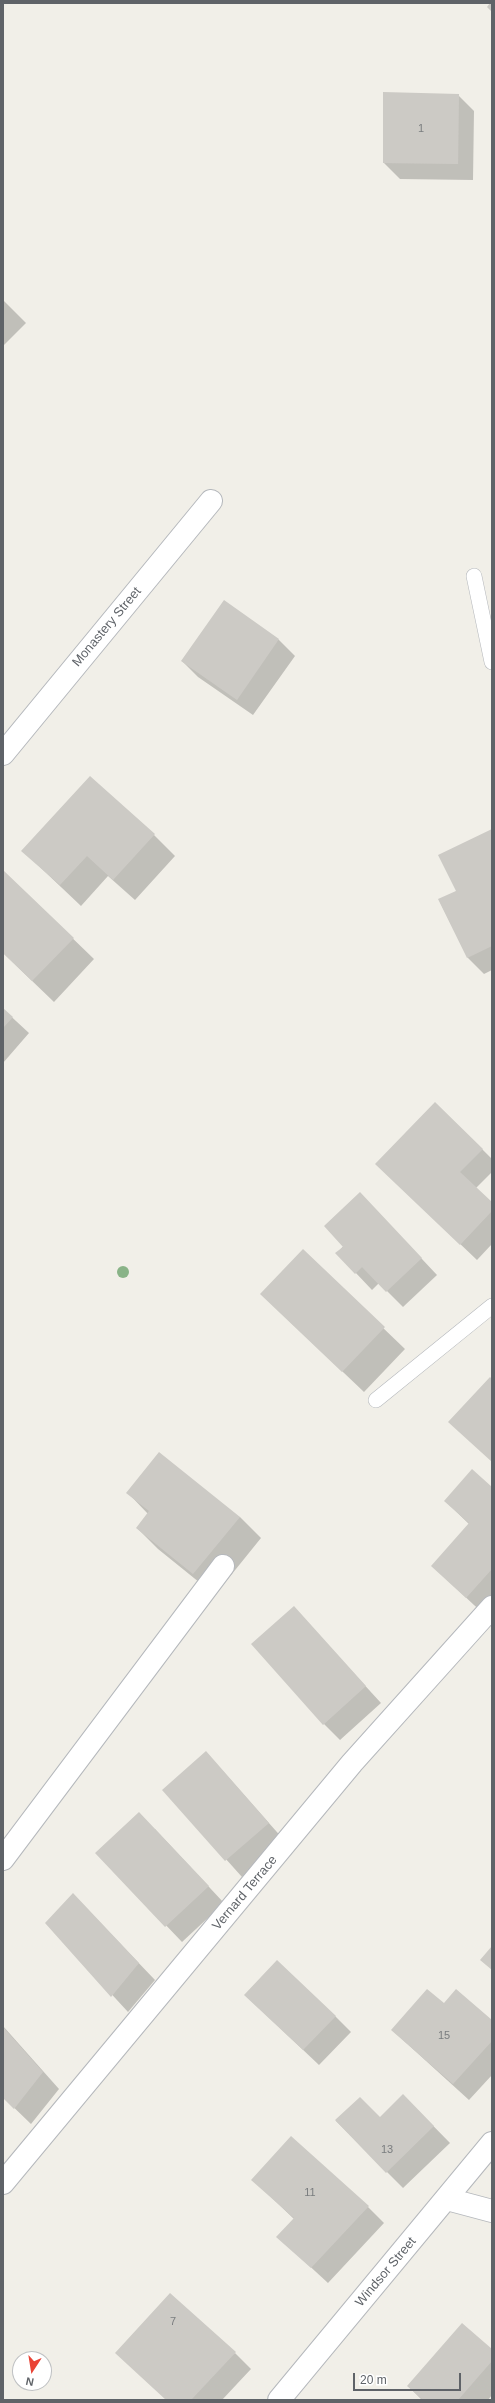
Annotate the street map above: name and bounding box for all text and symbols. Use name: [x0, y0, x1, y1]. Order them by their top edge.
house number: 1: [418, 122, 424, 136]
street label: Monastery Street: [69, 584, 145, 670]
street label: Vernard Terrace: [209, 1853, 281, 1933]
house number: 15: [438, 2029, 450, 2043]
house number: 13: [381, 2143, 393, 2157]
house number: 11: [304, 2186, 316, 2200]
street label: Windsor Street: [352, 2234, 420, 2310]
house number: 7: [170, 2315, 176, 2329]
north arrow: [12, 2351, 52, 2391]
scale bar: [355, 2365, 463, 2391]
text: 20 m: [360, 2373, 387, 2387]
text: N: [25, 2375, 35, 2388]

